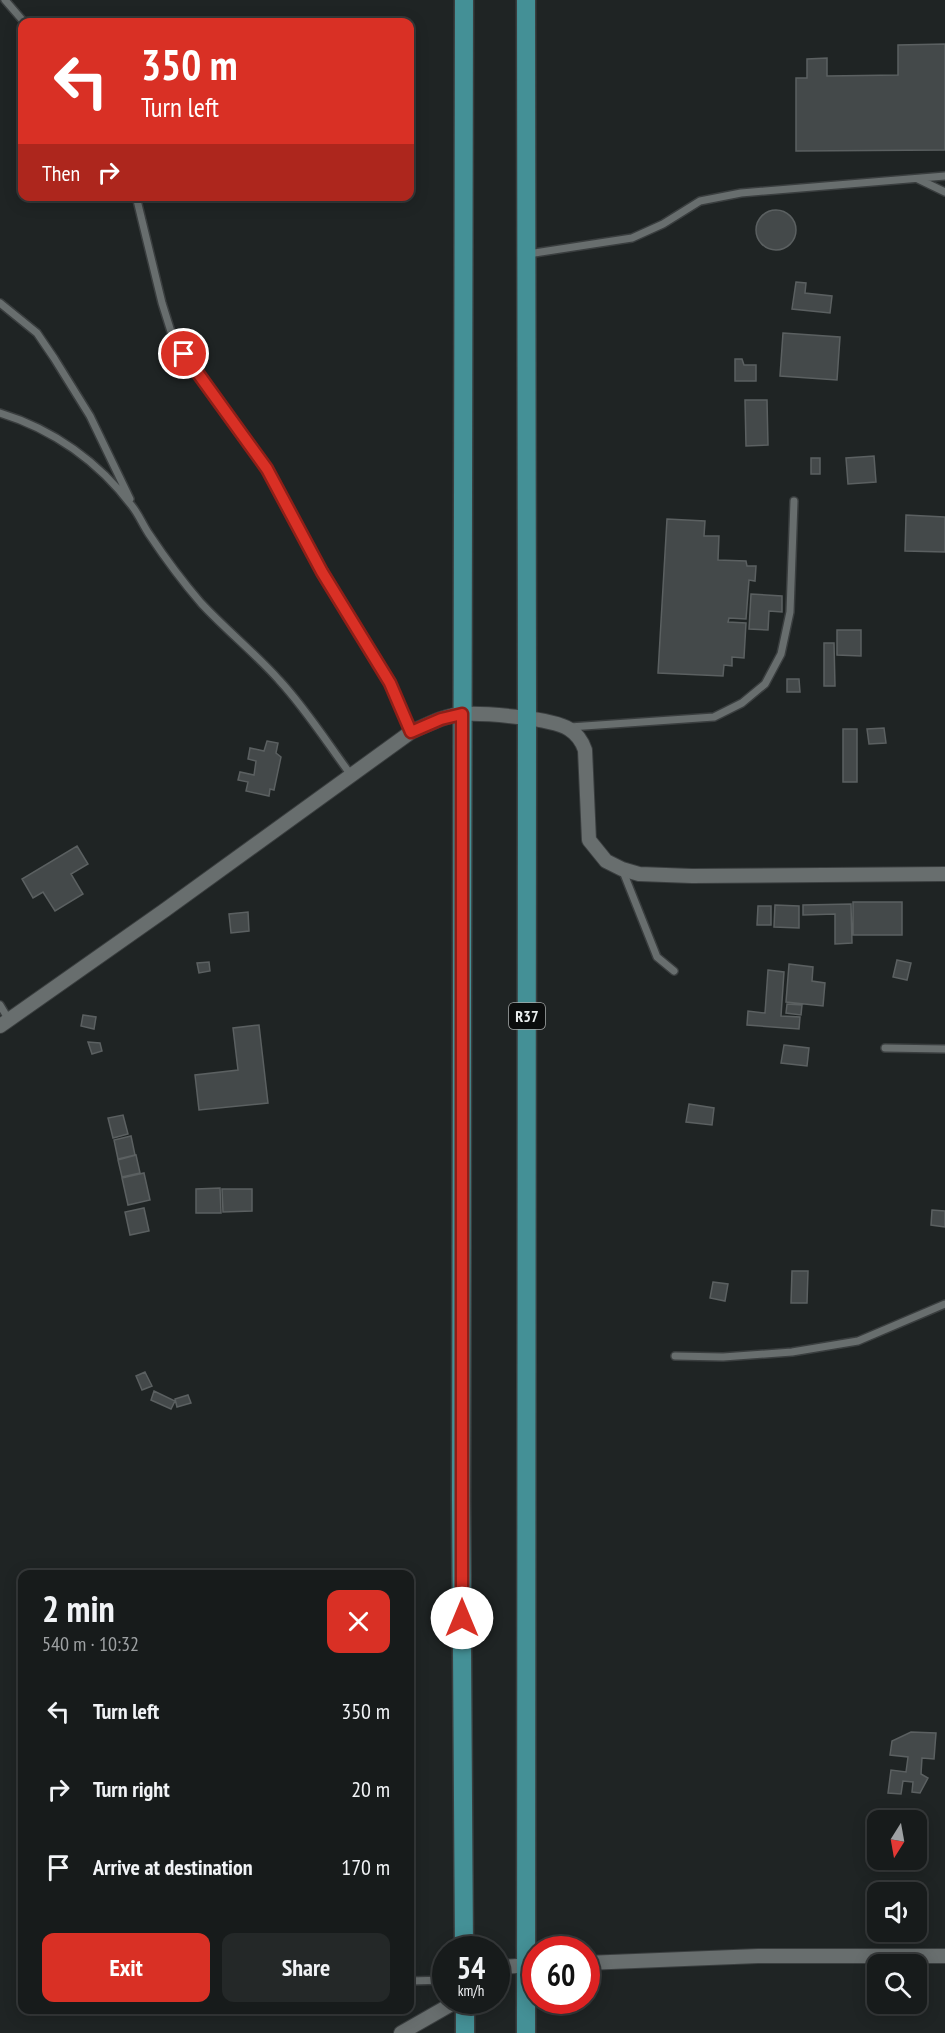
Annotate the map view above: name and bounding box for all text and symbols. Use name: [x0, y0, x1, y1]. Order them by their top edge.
text: 350 m: [141, 37, 238, 92]
icon: left: [42, 42, 120, 120]
text: Turn left: [141, 90, 219, 124]
icon: right: [92, 156, 125, 189]
text: Then: [42, 159, 80, 187]
pin: [158, 328, 209, 379]
icon: arrive: [167, 337, 200, 370]
road number: R37: [509, 1003, 545, 1029]
text: 2 min: [42, 1585, 115, 1632]
position arrow: [430, 1586, 494, 1650]
button: close: [327, 1590, 390, 1653]
text: 540 m · 10:32: [42, 1631, 139, 1657]
icon: left: [42, 1695, 75, 1728]
text: Turn left: [93, 1697, 159, 1725]
text: 350 m: [341, 1697, 390, 1725]
icon: right: [42, 1773, 75, 1806]
text: Turn right: [93, 1775, 170, 1803]
text: 20 m: [351, 1775, 390, 1803]
north arrow: [867, 1810, 927, 1870]
map controls: [867, 1810, 927, 2014]
icon: arrive: [42, 1851, 75, 1884]
text: Arrive at destination: [93, 1853, 253, 1881]
text: 170 m: [341, 1853, 390, 1881]
button: sound: [867, 1882, 927, 1942]
button: Exit: [42, 1933, 210, 2002]
button: Share: [222, 1933, 390, 2002]
speed limit sign: 60: [522, 1936, 600, 2014]
text: 54: [457, 1948, 485, 1987]
button: search: [867, 1954, 927, 2014]
text: km/h: [458, 1981, 484, 2000]

